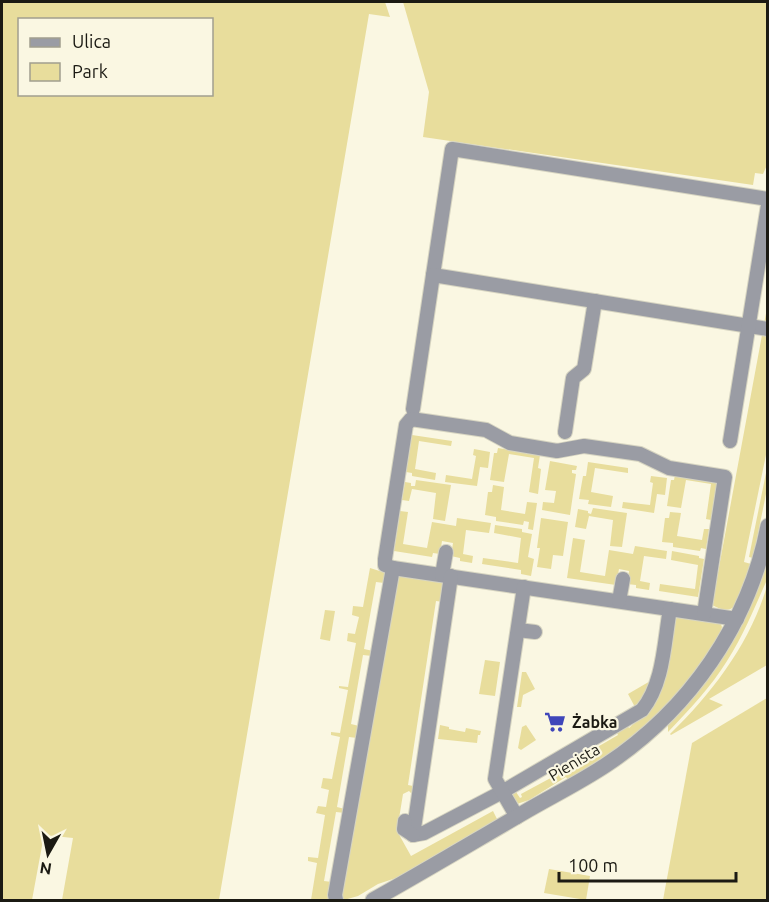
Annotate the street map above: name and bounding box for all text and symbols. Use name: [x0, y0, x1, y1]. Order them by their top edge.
legend: [18, 18, 213, 96]
text: Ulica: [72, 31, 111, 51]
text: Park: [72, 61, 108, 81]
supermarket icon: Żabka: [543, 710, 567, 734]
place label: Żabka: [572, 713, 618, 731]
street label: Pienista: [545, 740, 603, 784]
north arrow: [18, 824, 78, 884]
scale bar: [559, 845, 736, 883]
text: 100 m: [568, 855, 618, 875]
text: N: [38, 859, 53, 879]

